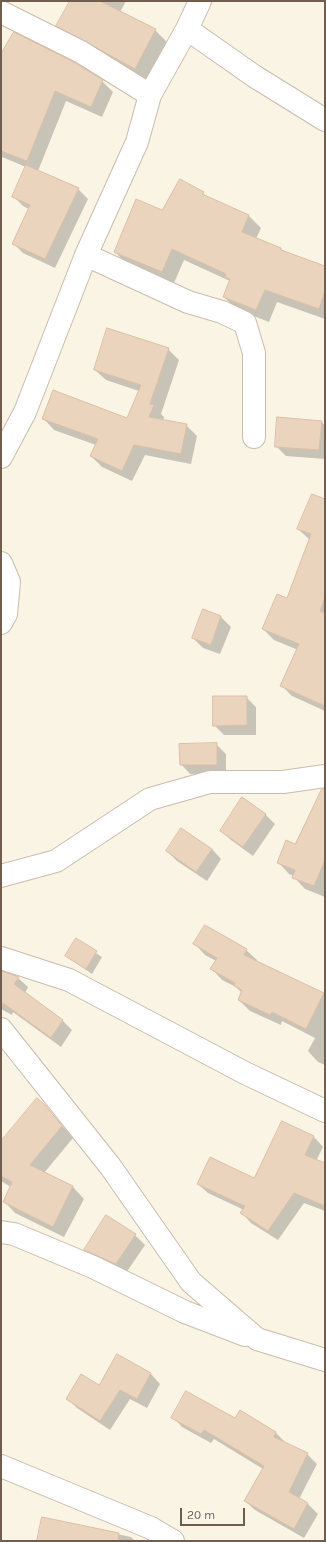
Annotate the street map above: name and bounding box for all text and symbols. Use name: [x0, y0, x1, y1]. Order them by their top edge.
scale bar: [182, 1500, 247, 1526]
text: 20 m: [187, 1508, 215, 1522]

